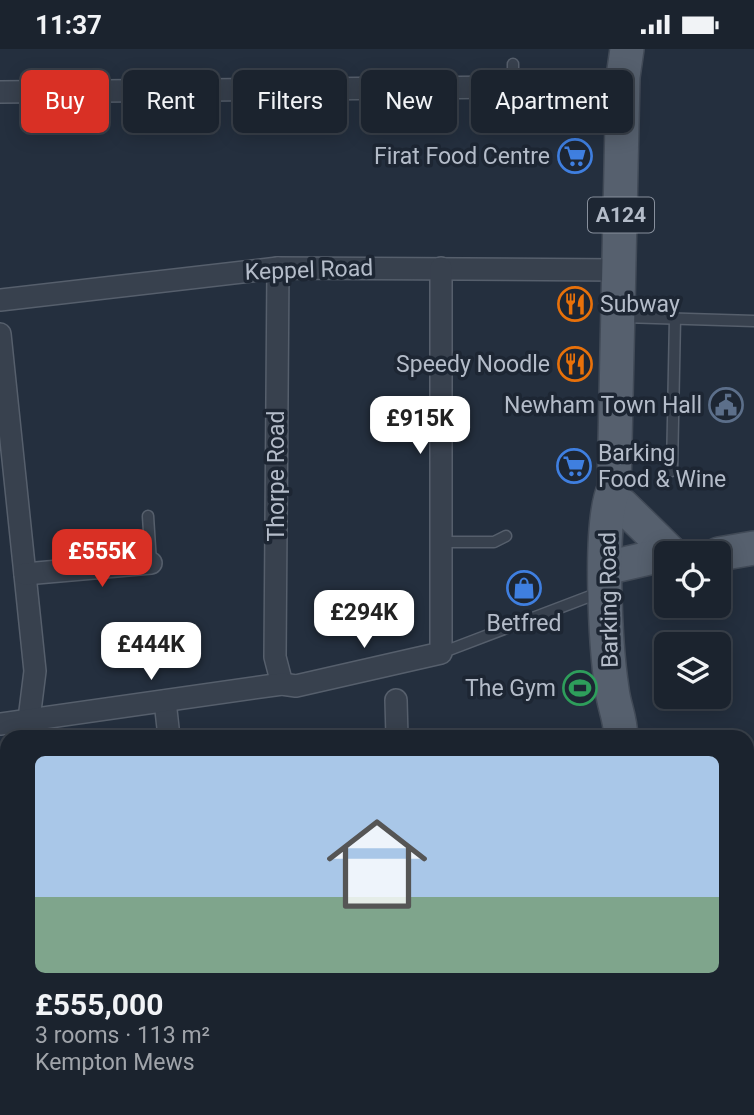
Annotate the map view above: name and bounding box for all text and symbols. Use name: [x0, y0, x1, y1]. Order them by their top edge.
text: 11:37: [35, 10, 102, 40]
chip: Buy: [21, 70, 109, 133]
chip: Rent: [123, 70, 219, 133]
chip: Filters: [233, 70, 347, 133]
chip: New: [361, 70, 457, 133]
chip: Apartment: [471, 70, 633, 133]
supermarket icon: Firat Food Centre: [556, 137, 594, 175]
place label: Firat Food Centre: [374, 143, 550, 170]
road number: A124: [588, 197, 654, 233]
street label: Keppel Road: [244, 254, 374, 286]
restaurant icon: Subway: [556, 285, 594, 323]
place label: Subway: [600, 291, 680, 318]
restaurant icon: Speedy Noodle: [556, 345, 594, 383]
place label: Speedy Noodle: [396, 351, 550, 378]
public building icon: Newham Town Hall: [707, 386, 745, 424]
place label: Newham Town Hall: [504, 392, 702, 419]
pin: £915K: [371, 397, 469, 456]
text: £915K: [386, 405, 454, 432]
street label: Thorpe Road: [263, 411, 290, 541]
place label: Barking Food & Wine: [598, 440, 726, 493]
supermarket icon: Barking Food & Wine: [555, 447, 593, 485]
pin: £555K: [53, 529, 151, 589]
street label: Barking Road: [594, 532, 624, 668]
text: £555K: [68, 538, 136, 565]
map controls: [654, 541, 731, 709]
button: locate: [654, 541, 731, 618]
shop icon: Betfred: [505, 569, 543, 607]
pin: £294K: [315, 591, 413, 650]
text: £294K: [330, 599, 398, 626]
place label: Betfred: [487, 610, 561, 637]
pin: £444K: [102, 623, 200, 682]
text: £444K: [117, 631, 185, 658]
button: layers: [654, 632, 731, 709]
sports icon: The Gym: [561, 669, 599, 707]
place label: The Gym: [465, 675, 556, 702]
icon: home: [314, 801, 440, 927]
text: £555,000: [35, 987, 163, 1022]
text: 3 rooms · 113 m²: [35, 1022, 210, 1049]
text: Kempton Mews: [35, 1049, 195, 1076]

